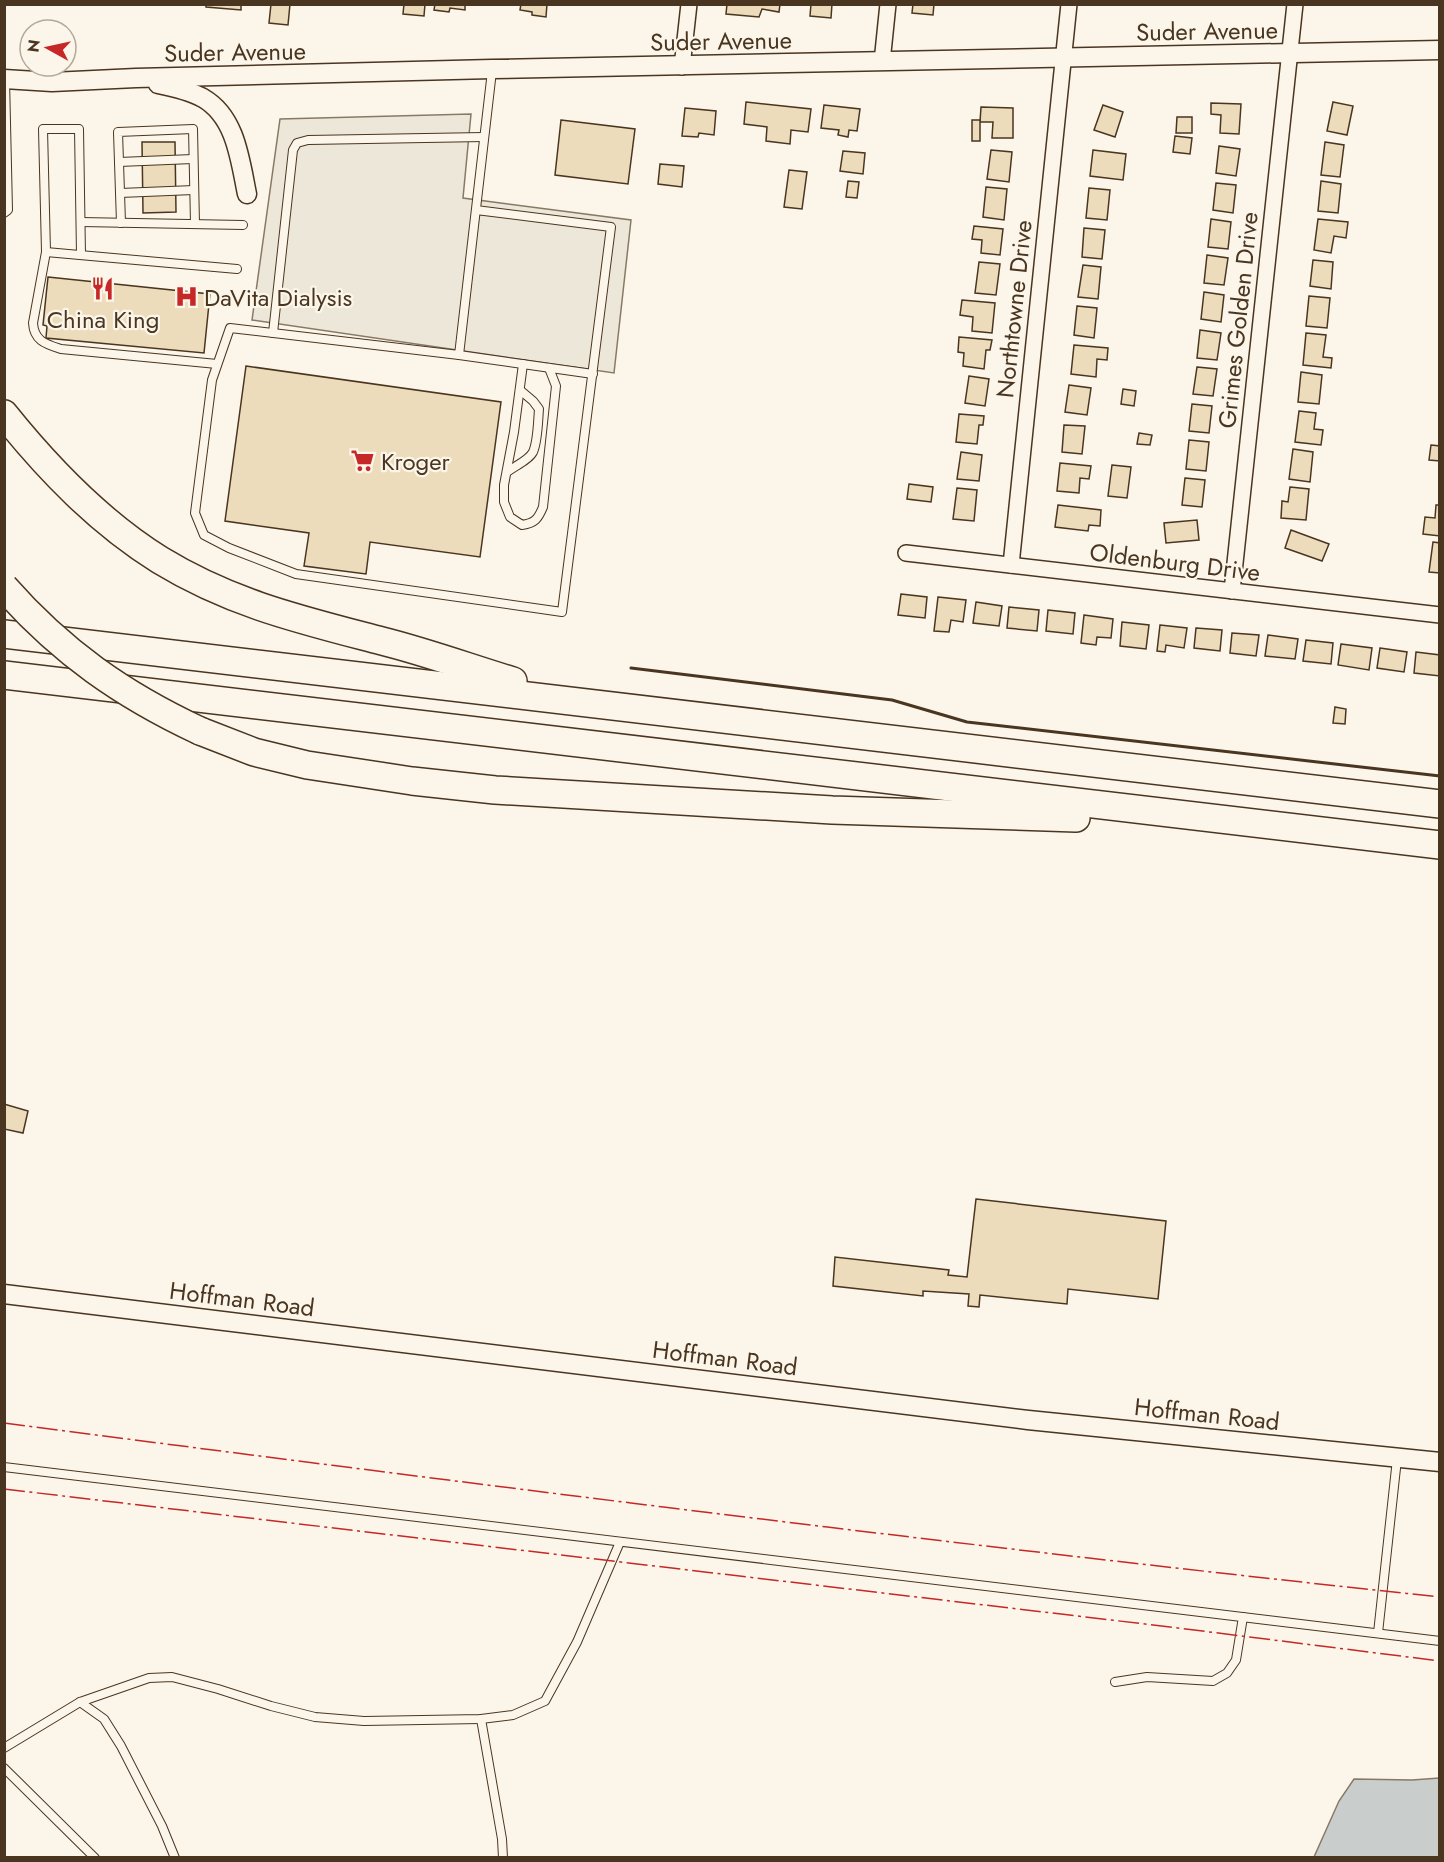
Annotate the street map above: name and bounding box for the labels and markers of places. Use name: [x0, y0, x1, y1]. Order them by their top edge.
restaurant icon: China King: [90, 276, 116, 302]
place label: DaVita Dialysis: [204, 280, 352, 315]
hospital icon: DaVita Dialysis: [173, 284, 199, 310]
place label: China King: [47, 302, 159, 337]
place label: Kroger: [381, 444, 451, 479]
supermarket icon: Kroger: [350, 448, 376, 474]

